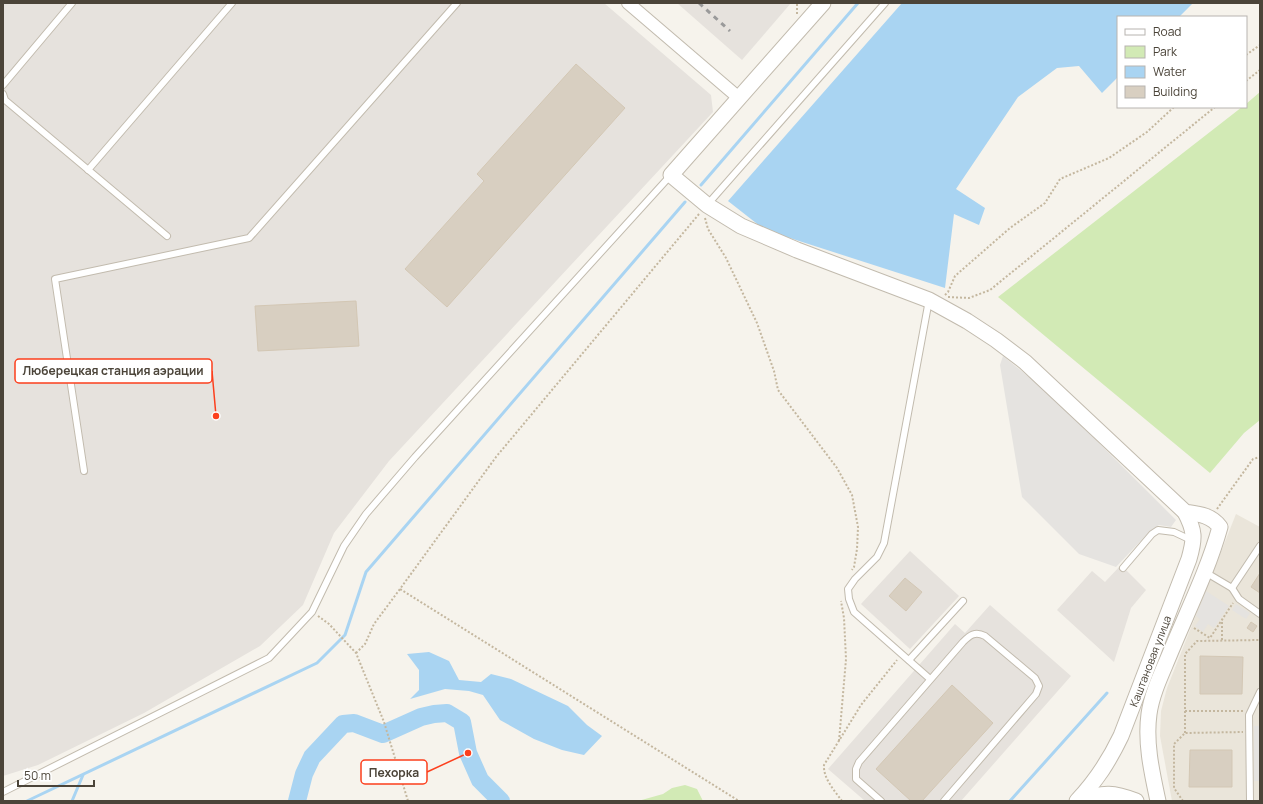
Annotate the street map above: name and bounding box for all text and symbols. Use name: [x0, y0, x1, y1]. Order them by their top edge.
legend: [1117, 16, 1247, 108]
text: Road: [1153, 23, 1181, 40]
text: Park: [1153, 43, 1178, 60]
text: Water: [1153, 63, 1187, 80]
text: Building: [1153, 83, 1197, 100]
callout: Люберецкая станция аэрации: [15, 359, 212, 383]
text: Люберецкая станция аэрации: [22, 362, 204, 379]
street label: Каштановая улица: [1126, 613, 1174, 709]
callout: Пехорка: [361, 760, 427, 784]
scale bar: [18, 762, 94, 788]
text: Пехорка: [369, 764, 419, 781]
text: 50 m: [24, 767, 51, 784]

